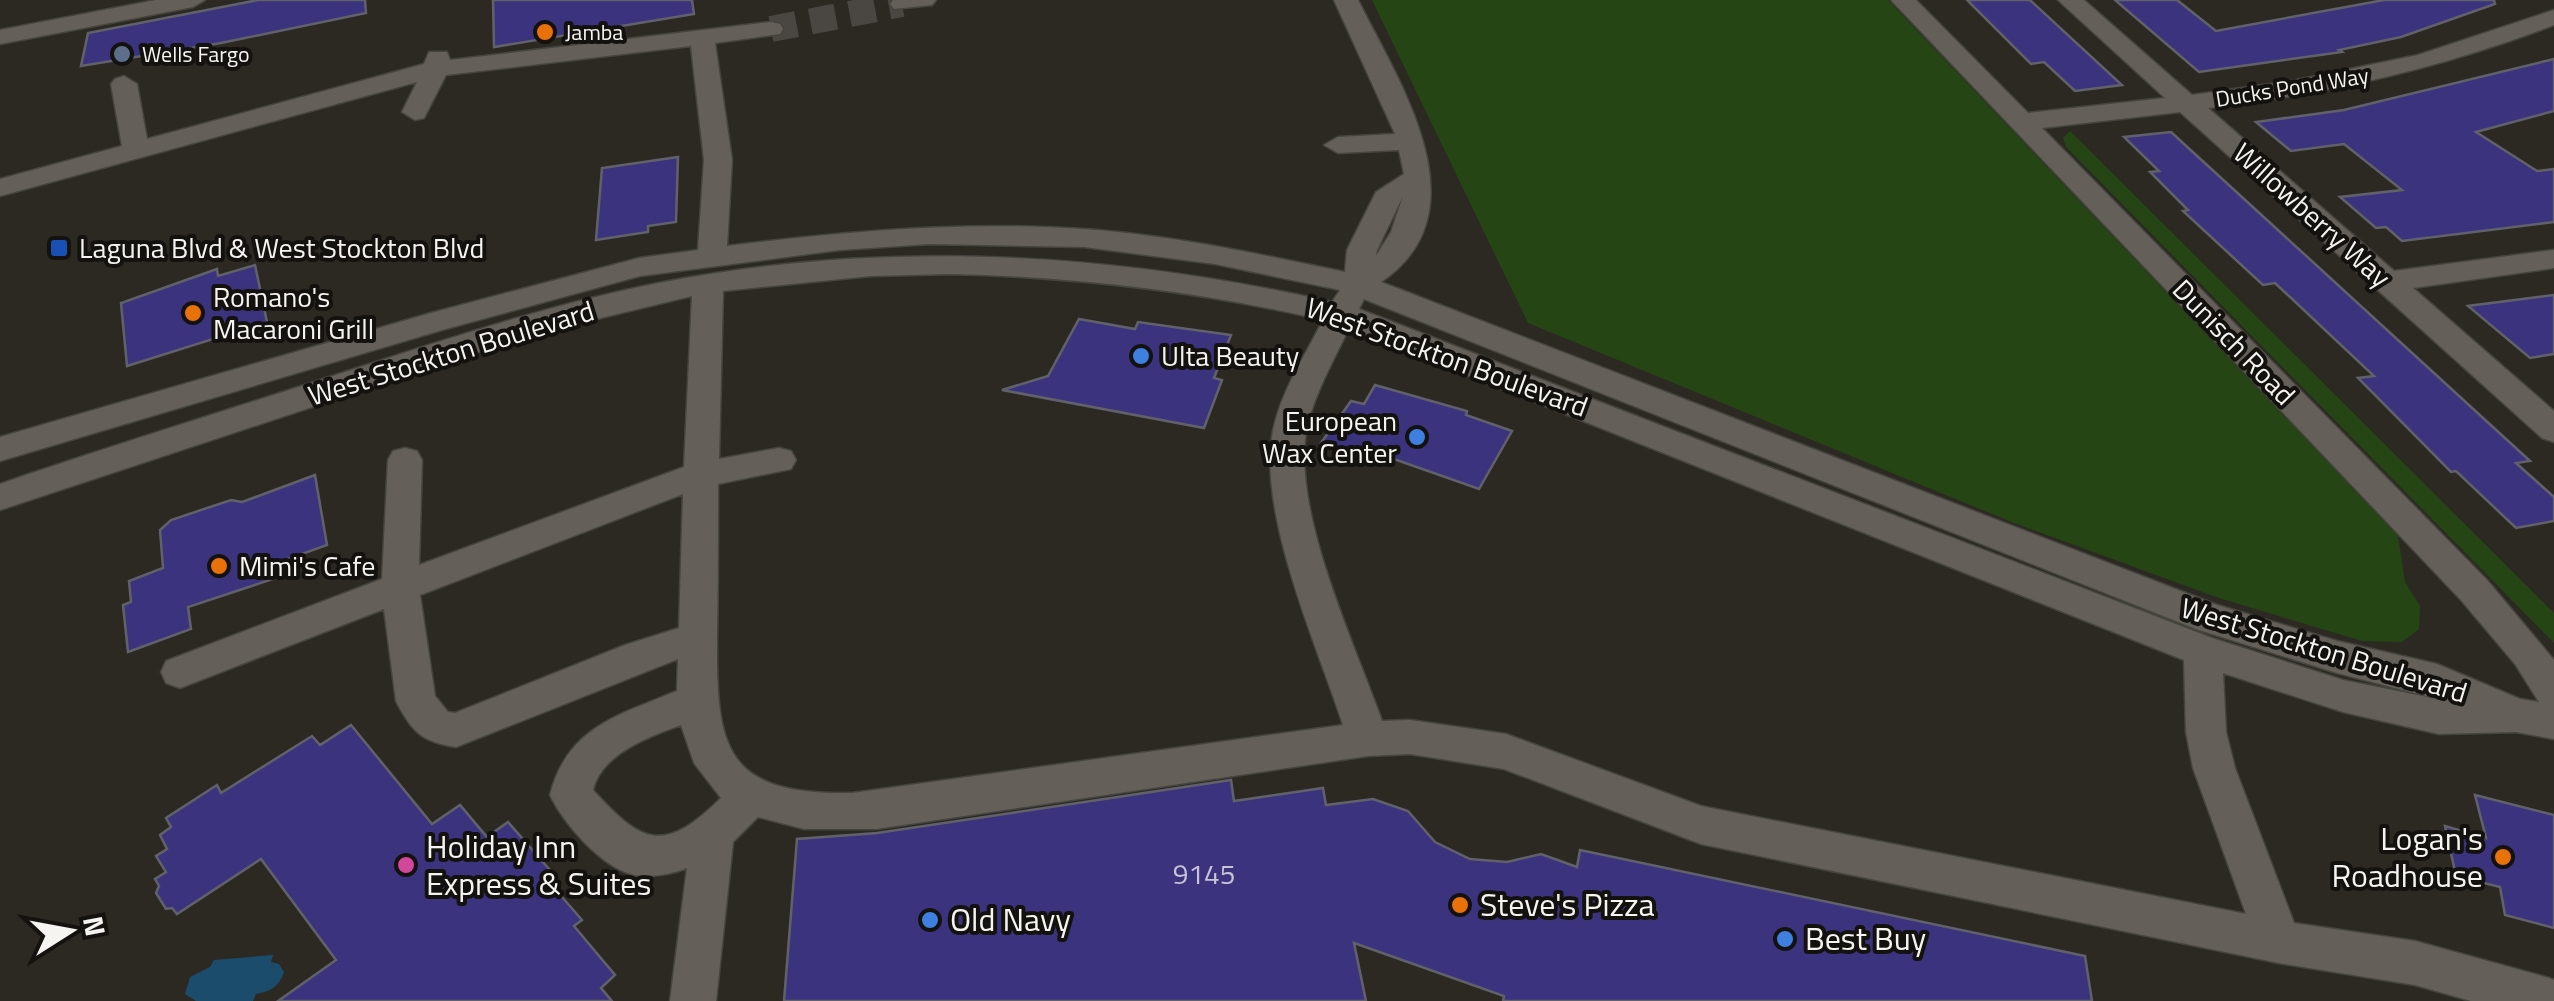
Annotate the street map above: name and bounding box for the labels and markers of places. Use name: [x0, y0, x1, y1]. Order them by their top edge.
place label: Jamba: [565, 15, 623, 49]
marker: Jamba: [534, 21, 556, 43]
place label: Wells Fargo: [142, 37, 250, 71]
marker: Wells Fargo: [111, 43, 133, 65]
place label: Laguna Blvd & West Stockton Blvd: [79, 226, 484, 269]
marker: Laguna Blvd & West Stockton Blvd: [48, 237, 70, 259]
place label: Romano's Macaroni Grill: [213, 275, 374, 350]
marker: Romano's Macaroni Grill: [182, 302, 204, 324]
place label: Ulta Beauty: [1161, 334, 1299, 377]
marker: Ulta Beauty: [1130, 345, 1152, 367]
place label: European Wax Center: [1262, 399, 1397, 474]
marker: European Wax Center: [1406, 426, 1428, 448]
place label: Mimi's Cafe: [239, 544, 375, 587]
marker: Mimi's Cafe: [208, 555, 230, 577]
place label: Logan's Roadhouse: [2332, 814, 2483, 899]
place label: Holiday Inn Express & Suites: [426, 822, 651, 907]
marker: Logan's Roadhouse: [2492, 846, 2514, 868]
marker: Holiday Inn Express & Suites: [395, 854, 417, 876]
place label: Steve's Pizza: [1480, 880, 1655, 928]
marker: Steve's Pizza: [1449, 894, 1471, 916]
place label: Old Navy: [950, 895, 1071, 943]
marker: Old Navy: [919, 909, 941, 931]
place label: Best Buy: [1805, 914, 1926, 962]
marker: Best Buy: [1774, 928, 1796, 950]

